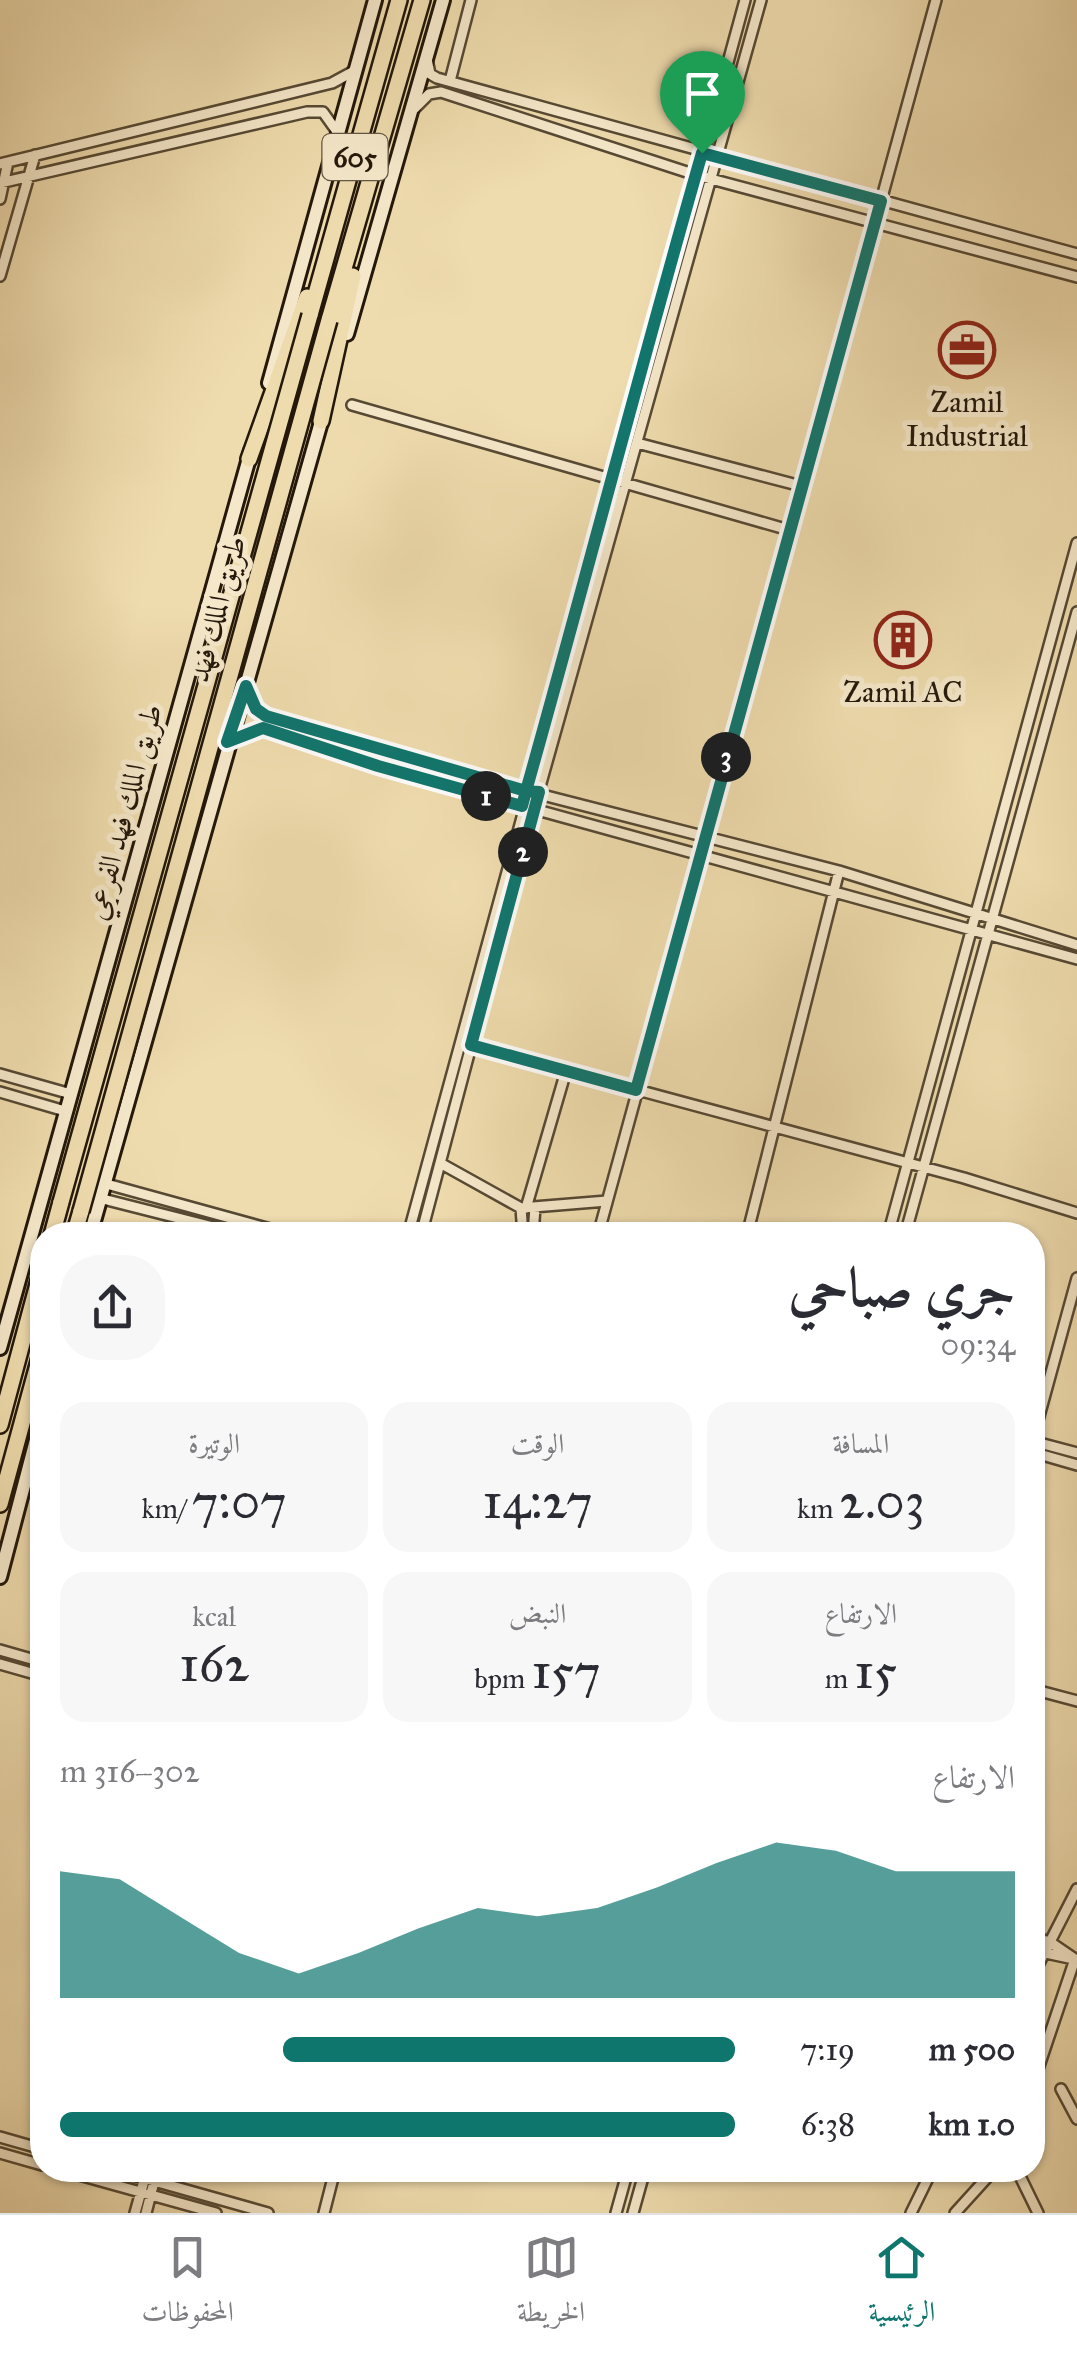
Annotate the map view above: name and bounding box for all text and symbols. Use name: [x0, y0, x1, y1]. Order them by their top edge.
pin: [660, 51, 745, 154]
icon: arrive: [675, 66, 730, 121]
road number: 605: [322, 134, 388, 180]
office icon: Zamil Industrial: [937, 320, 997, 380]
place label: Zamil Industrial: [906, 384, 1029, 454]
street label: طريق الملك فهد: [180, 532, 255, 686]
building icon: Zamil AC: [873, 610, 933, 670]
place label: Zamil AC: [843, 674, 963, 710]
street label: طريق الملك فهد الفرعي: [78, 700, 176, 925]
pin: 3: [701, 732, 751, 782]
text: 3: [720, 739, 732, 774]
pin: 1: [461, 771, 511, 821]
text: 1: [480, 778, 492, 813]
pin: 2: [498, 827, 548, 877]
text: 2: [516, 834, 530, 869]
text: جري صباحي: [788, 1254, 1015, 1321]
button: share: [60, 1255, 165, 1360]
text: 09:34: [941, 1325, 1015, 1364]
text: الوتيرة: [188, 1426, 240, 1461]
text: الوقت: [511, 1426, 564, 1461]
text: المسافة: [832, 1426, 889, 1461]
text: 7:07: [192, 1471, 287, 1532]
text: 14:27: [482, 1471, 593, 1532]
text: 2.03: [840, 1471, 925, 1532]
text: /km: [142, 1491, 192, 1526]
text: km: [797, 1491, 840, 1526]
text: النبض: [509, 1596, 566, 1631]
text: الارتفاع: [825, 1596, 897, 1631]
text: kcal: [192, 1599, 236, 1634]
text: 162: [179, 1634, 249, 1695]
text: 157: [531, 1641, 601, 1702]
text: 15: [854, 1641, 897, 1702]
text: bpm: [474, 1661, 531, 1696]
text: m: [825, 1661, 854, 1696]
text: 302–316 m: [60, 1752, 199, 1791]
text: الارتفاع: [932, 1758, 1015, 1797]
text: 7:19: [800, 2030, 855, 2069]
text: 500 m: [929, 2030, 1015, 2069]
text: 6:38: [801, 2105, 855, 2144]
text: 1.0 km: [928, 2105, 1015, 2144]
tab: المحفوظات: [142, 2230, 234, 2339]
tab: الخريطة: [517, 2230, 585, 2339]
tab: الرئيسية: [868, 2230, 935, 2339]

